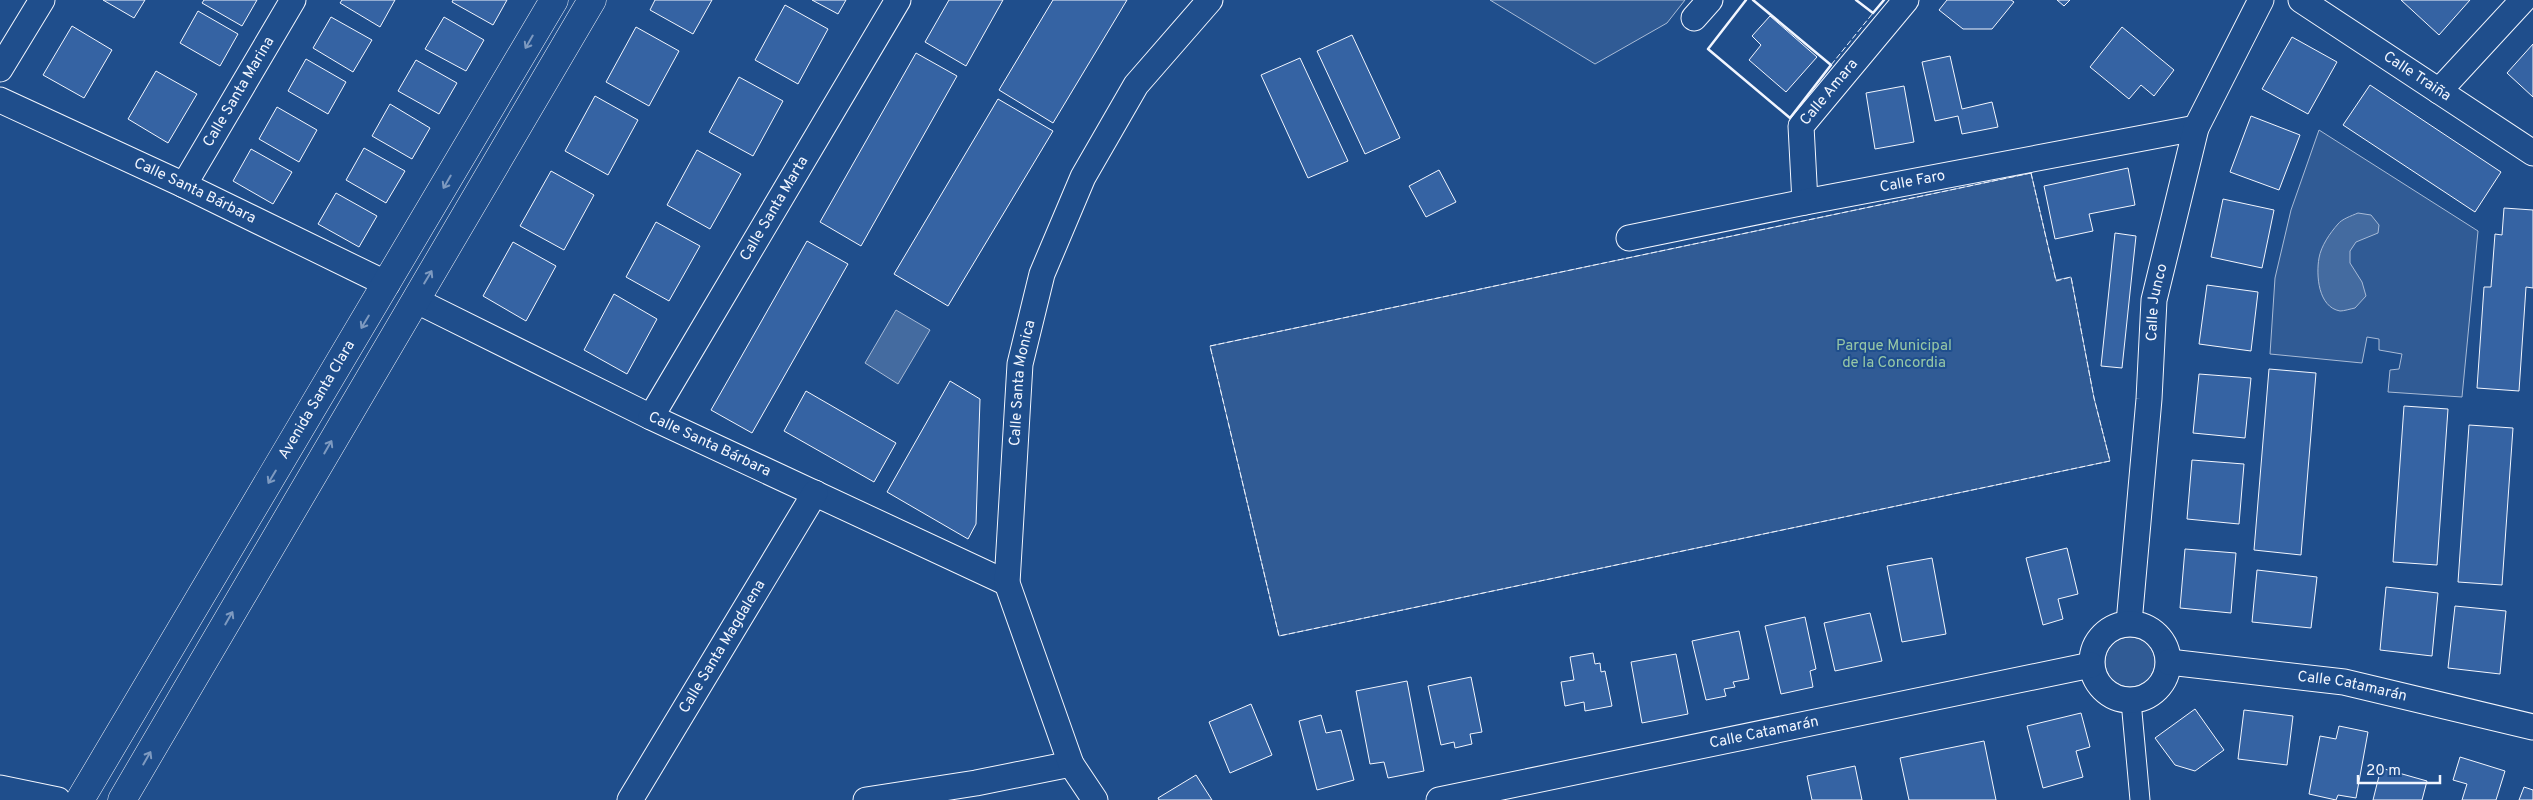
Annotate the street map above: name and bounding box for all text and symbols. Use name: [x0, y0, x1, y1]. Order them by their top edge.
street label: Calle Santa Marina: [199, 33, 279, 151]
one-way arrow: [524, 35, 534, 49]
street label: Calle Traiña: [2379, 47, 2455, 106]
street label: Calle Amara: [1796, 55, 1862, 129]
street label: Calle Santa Marta: [736, 153, 813, 265]
street label: Calle Santa Bárbara: [131, 154, 259, 228]
street label: Calle Faro: [1878, 166, 1947, 197]
one-way arrow: [442, 175, 452, 190]
street label: Calle Junco: [2142, 262, 2172, 342]
one-way arrow: [424, 270, 434, 284]
one-way arrow: [359, 315, 369, 329]
street label: Calle Santa Monica: [1006, 318, 1040, 447]
street label: Avenida Santa Clara: [274, 337, 360, 463]
park label: Parque Municipal de la Concordia: [1836, 337, 1952, 373]
street label: Calle Santa Bárbara: [645, 408, 774, 481]
one-way arrow: [324, 441, 334, 455]
one-way arrow: [267, 469, 277, 484]
street label: Calle Santa Magdalena: [675, 577, 770, 717]
one-way arrow: [224, 611, 234, 625]
street label: Calle Catamarán: [2296, 667, 2409, 706]
street label: Calle Catamarán: [1708, 712, 1820, 753]
one-way arrow: [142, 751, 152, 765]
scale bar: [2358, 752, 2440, 784]
text: 20 m: [2366, 762, 2401, 781]

